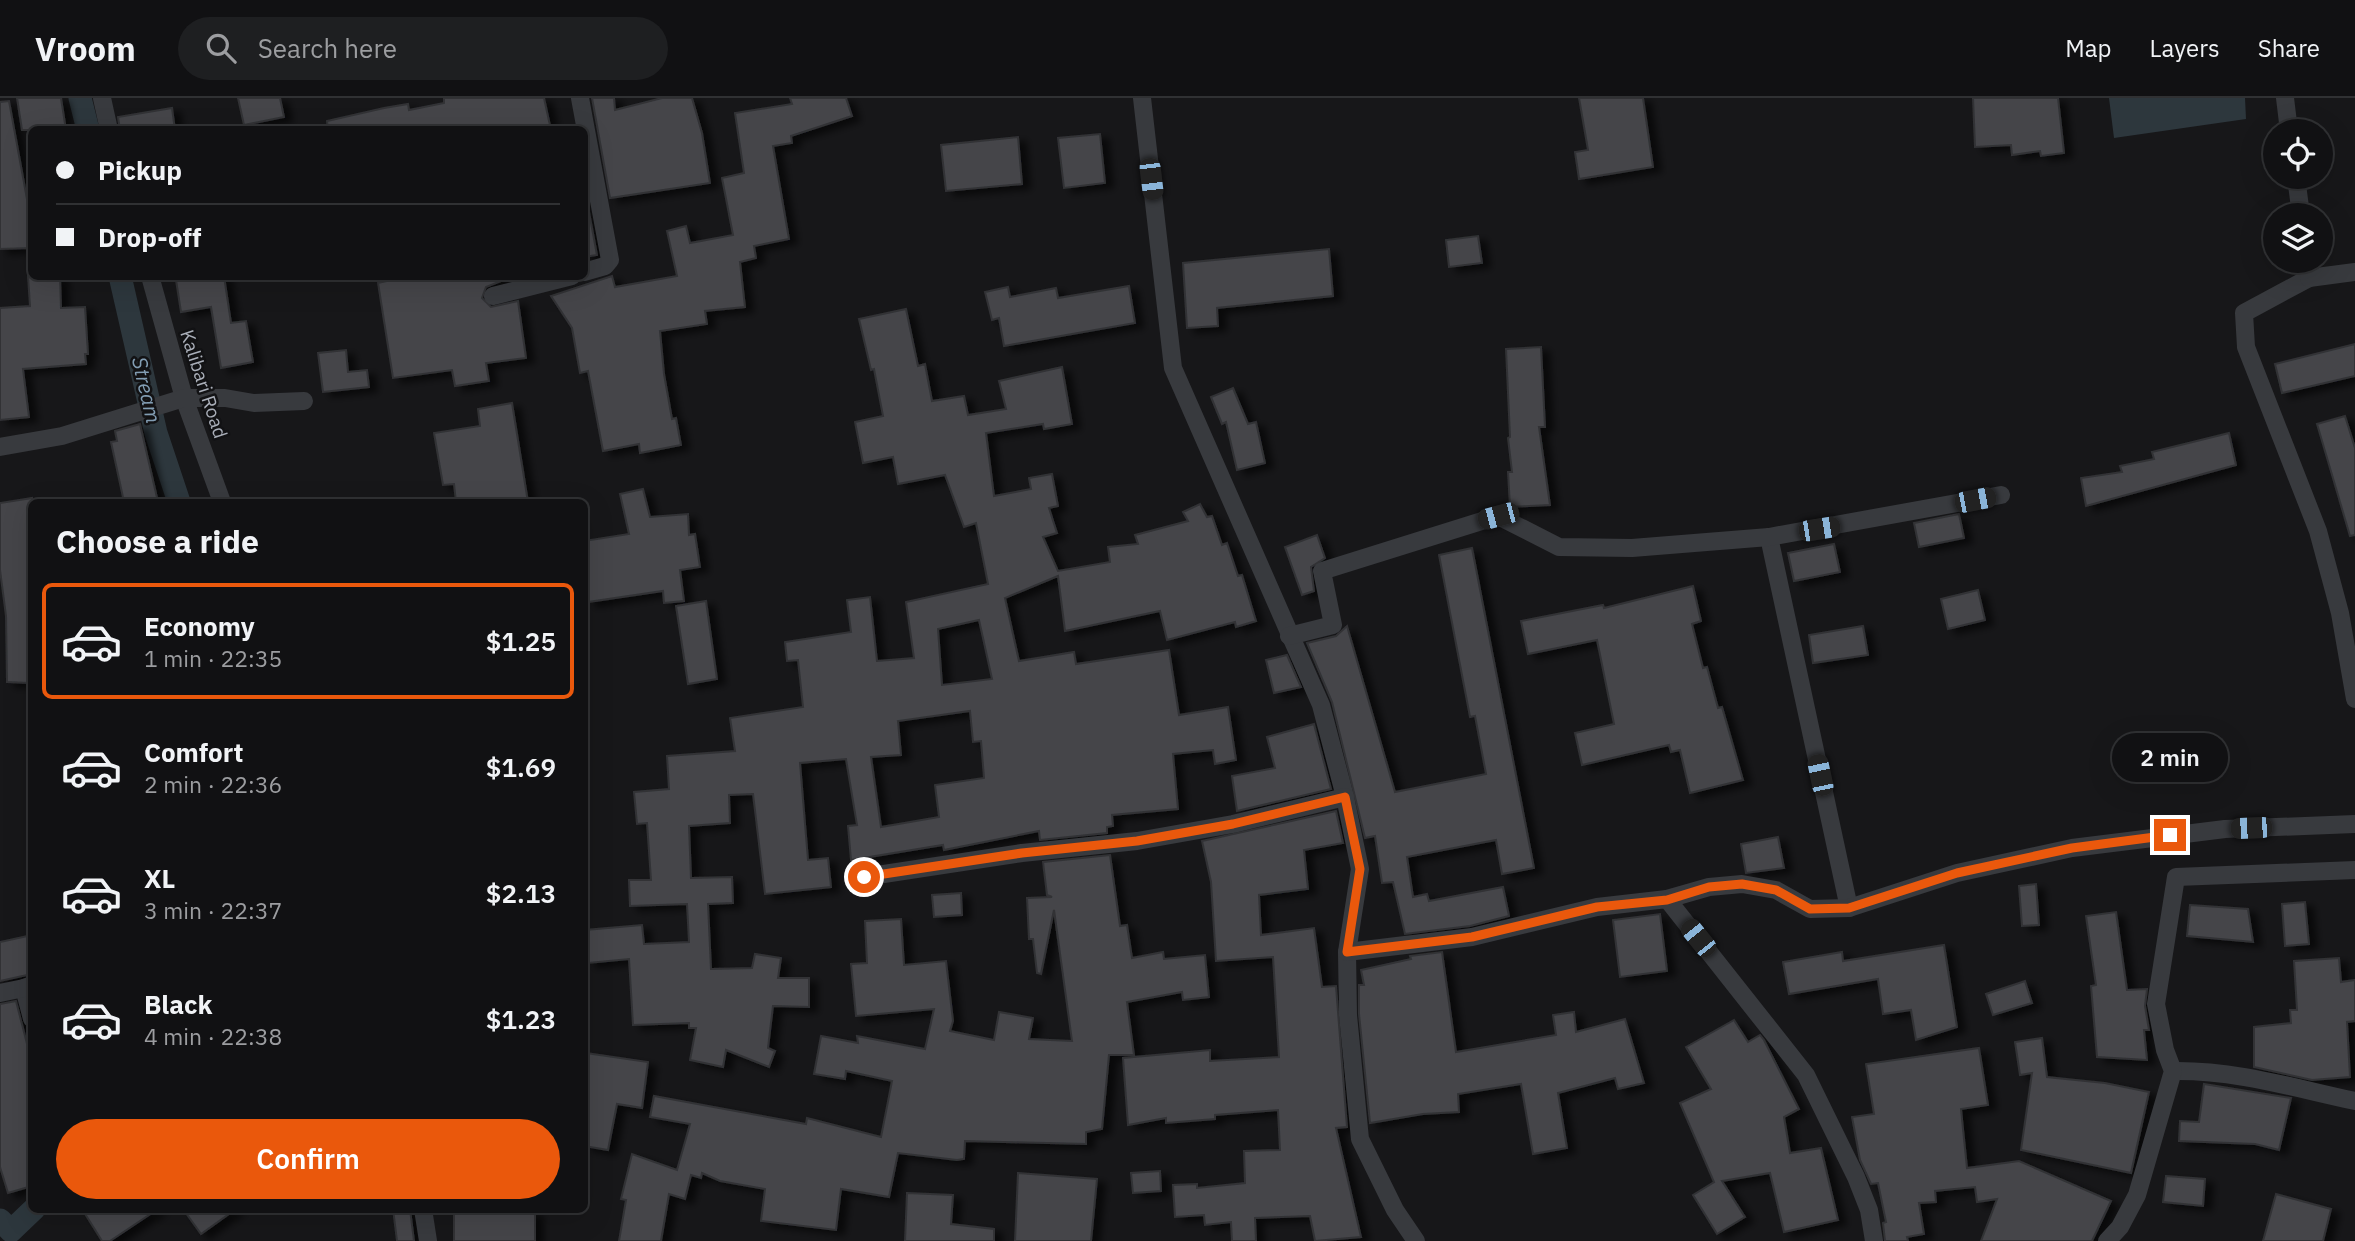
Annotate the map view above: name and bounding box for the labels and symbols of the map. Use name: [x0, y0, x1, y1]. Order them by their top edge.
car: [1139, 157, 1164, 201]
street label: Kalibari Road: [175, 327, 233, 441]
water label: Stream: [126, 354, 168, 426]
car: [1953, 486, 1998, 514]
car: [1475, 500, 1522, 532]
car: [1797, 515, 1842, 543]
callout: 2 min: [2112, 734, 2228, 782]
car: [1806, 752, 1835, 798]
car: [2230, 817, 2273, 839]
route end: [2154, 819, 2186, 851]
route start: [848, 861, 880, 893]
car: [1677, 915, 1720, 961]

